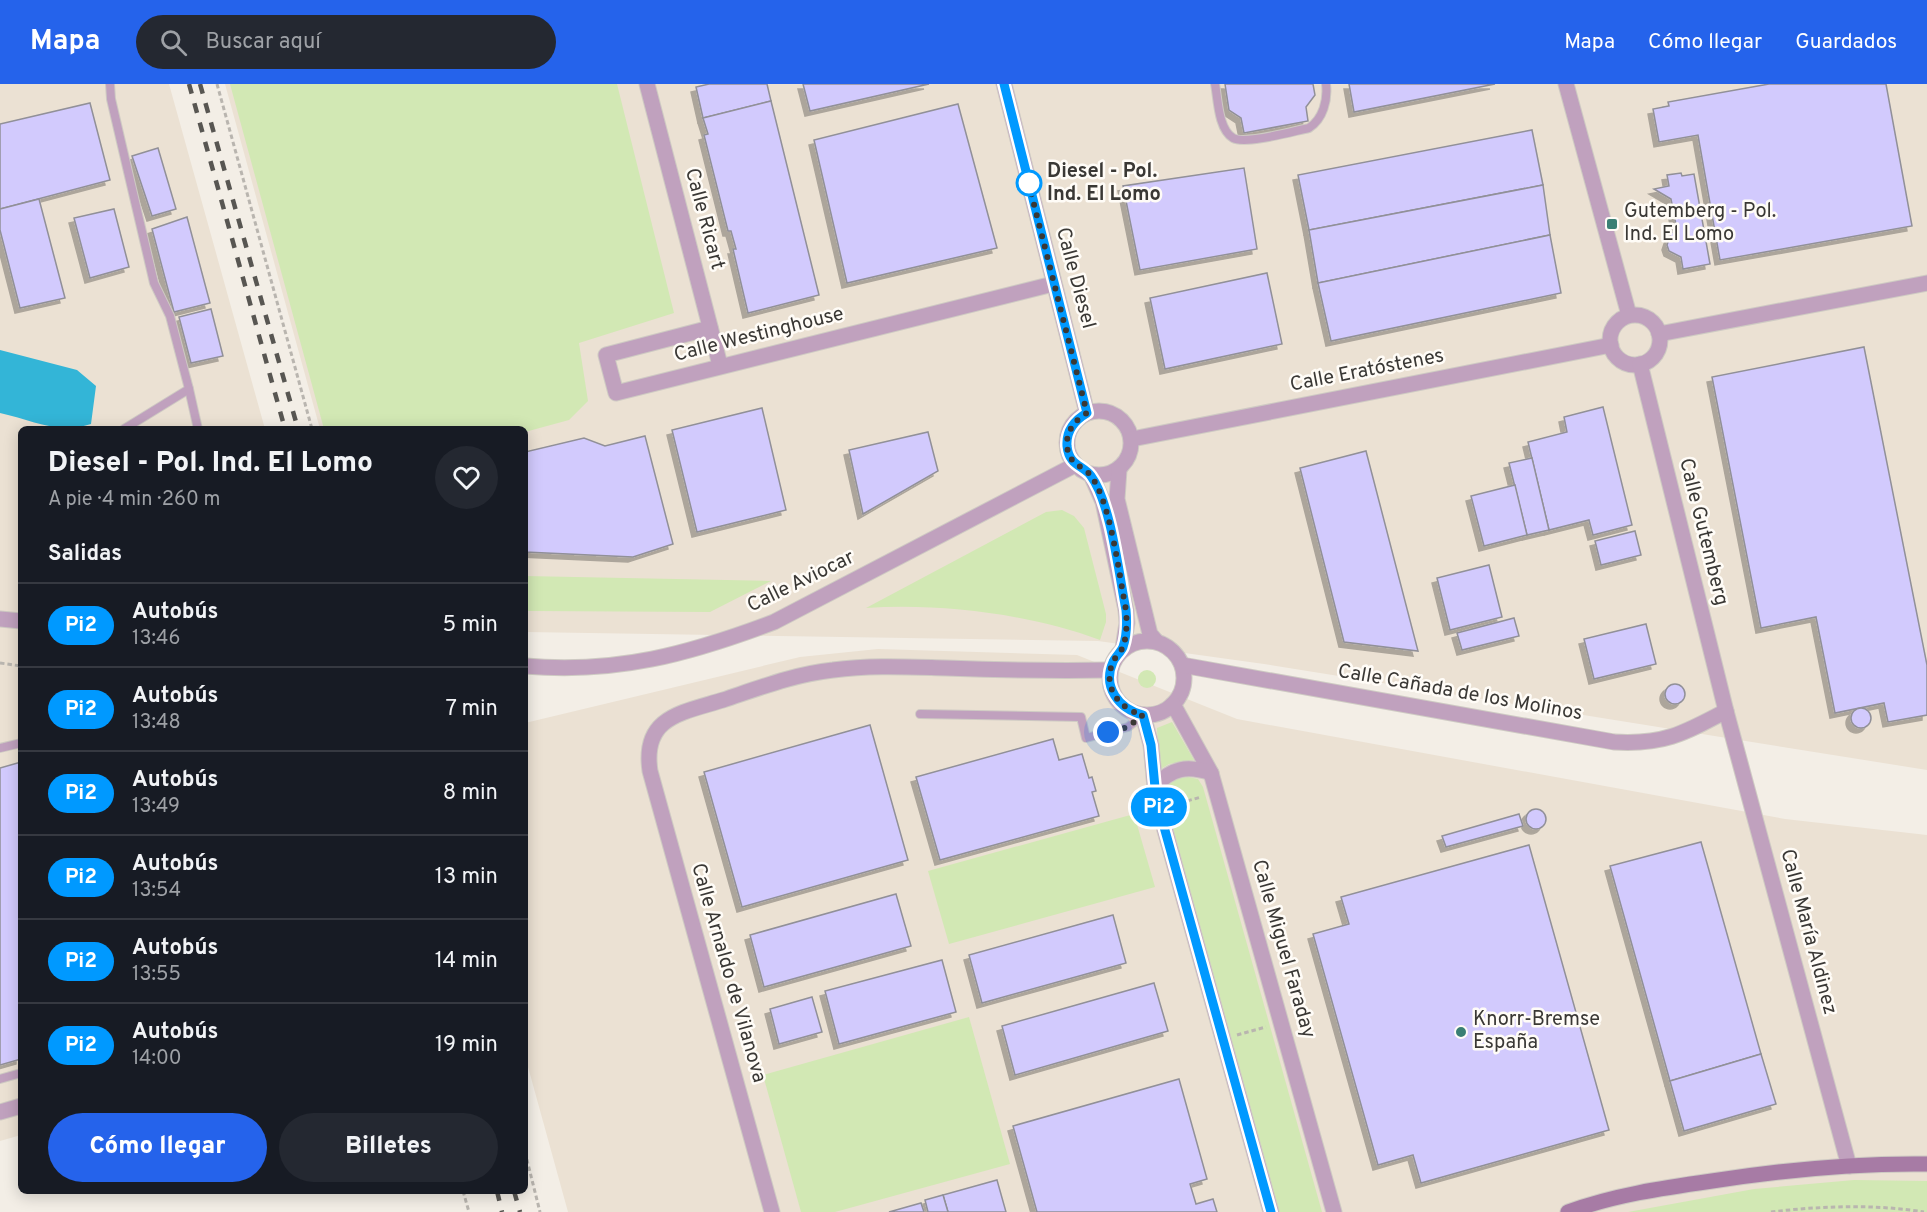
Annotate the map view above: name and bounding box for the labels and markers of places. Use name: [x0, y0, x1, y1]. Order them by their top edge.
place label: Diesel - Pol. Ind. El Lomo: [1047, 159, 1161, 208]
marker: Diesel - Pol. Ind. El Lomo: [1016, 170, 1042, 196]
place label: Gutemberg - Pol. Ind. El Lomo: [1624, 199, 1776, 248]
marker: Gutemberg - Pol. Ind. El Lomo: [1605, 217, 1619, 231]
place label: Knorr-Bremse España: [1473, 1007, 1600, 1056]
marker: Knorr-Bremse España: [1454, 1025, 1468, 1039]

